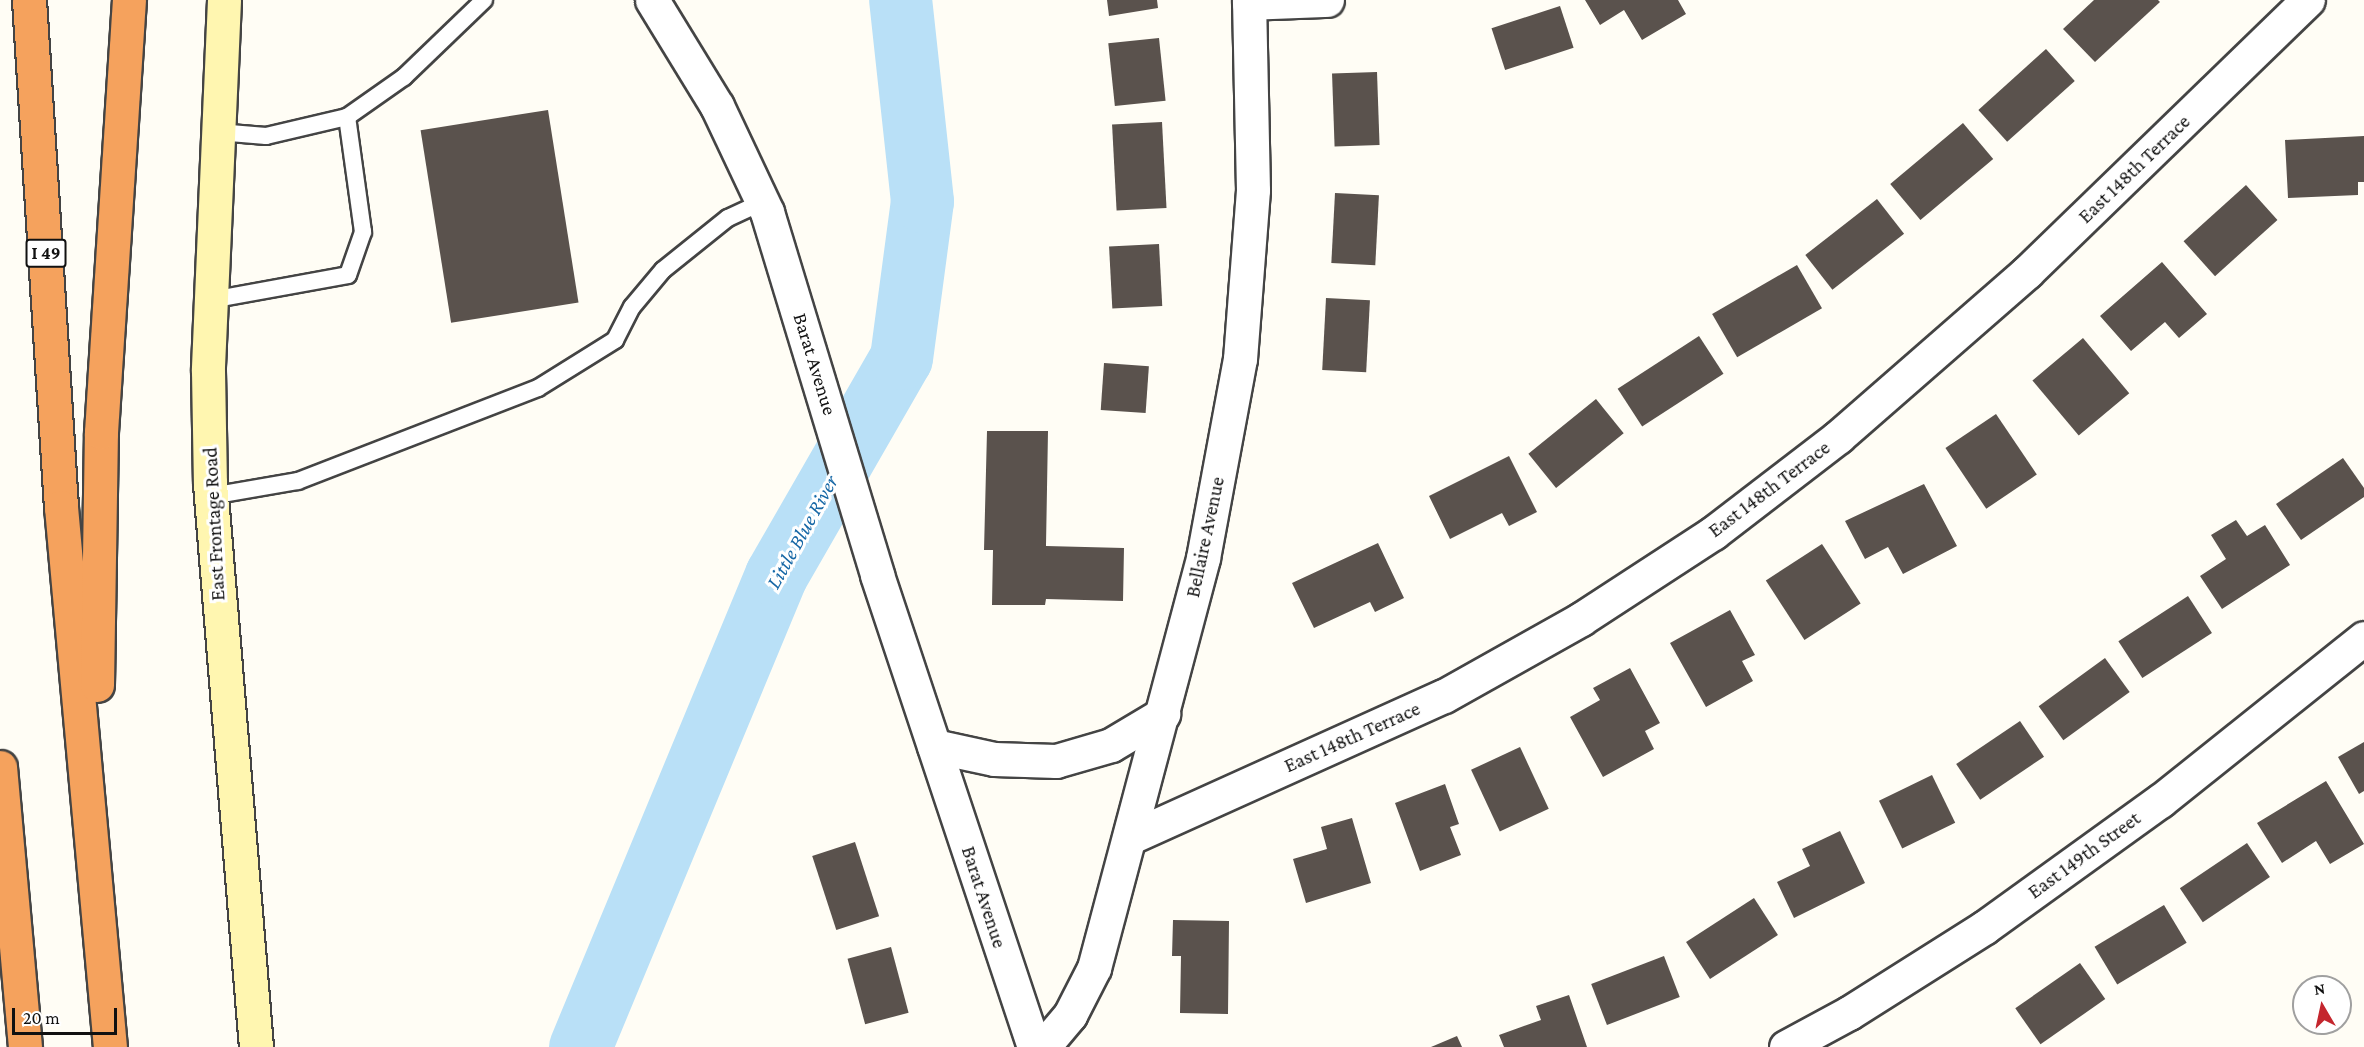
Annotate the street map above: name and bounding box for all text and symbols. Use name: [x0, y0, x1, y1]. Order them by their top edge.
street label: East 148th Terrace: [2073, 110, 2195, 228]
road number: I 49: [25, 238, 67, 268]
street label: Barat Avenue: [788, 310, 842, 418]
street label: East 148th Terrace: [1704, 436, 1834, 542]
street label: East Frontage Road: [198, 447, 230, 601]
water label: Little Blue River: [761, 471, 843, 593]
street label: Bellaire Avenue: [1180, 474, 1230, 600]
street label: East 148th Terrace: [1280, 696, 1424, 778]
street label: East 149th Street: [2023, 806, 2145, 904]
street label: Barat Avenue: [956, 843, 1012, 951]
north arrow: [2292, 975, 2352, 1035]
text: N: [2313, 979, 2326, 998]
scale bar: [15, 996, 120, 1034]
text: 20 m: [23, 1008, 60, 1028]

